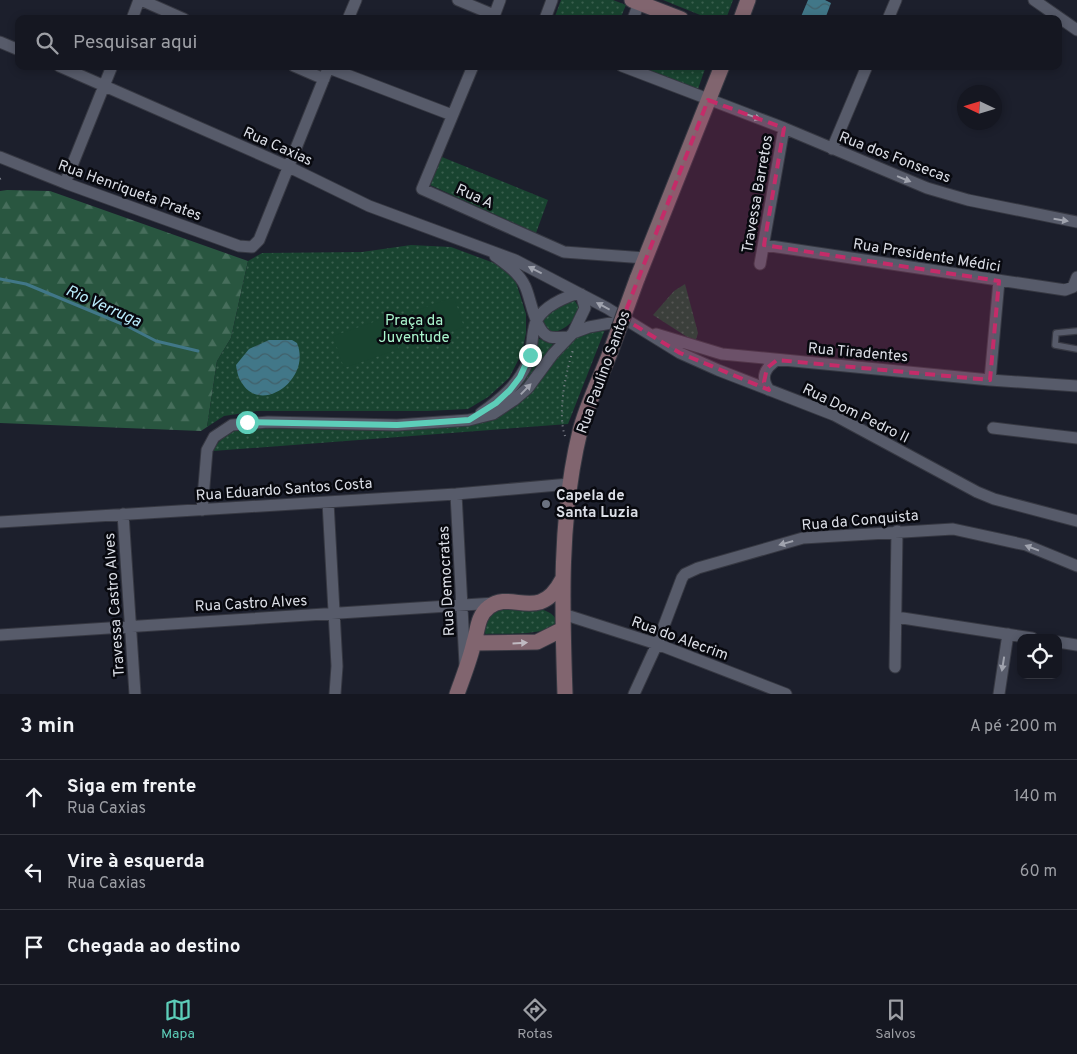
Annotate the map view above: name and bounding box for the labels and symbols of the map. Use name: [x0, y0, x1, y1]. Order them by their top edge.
north arrow: [957, 85, 1002, 130]
one-way arrow: [746, 114, 761, 121]
street label: Rua Caxias: [240, 124, 315, 171]
street label: Rua dos Fonsecas: [836, 128, 953, 188]
street label: Travessa Barretos: [739, 134, 778, 255]
street label: Rua Henriqueta Prates: [55, 157, 204, 226]
one-way arrow: [897, 175, 911, 183]
street label: Rua A: [453, 181, 496, 214]
one-way arrow: [1053, 216, 1069, 224]
street label: Rua Presidente Médici: [852, 235, 1002, 278]
one-way arrow: [527, 266, 542, 274]
water label: Rio Verruga: [62, 281, 145, 333]
one-way arrow: [596, 301, 609, 310]
street label: Rua Paulino Santos: [573, 308, 635, 437]
park label: Praça da Juventude: [379, 312, 450, 348]
street label: Rua Tiradentes: [807, 340, 909, 367]
route end: [519, 344, 542, 367]
street label: Rua Dom Pedro II: [799, 380, 912, 448]
one-way arrow: [520, 383, 532, 395]
route start: [236, 411, 259, 434]
street label: Rua Eduardo Santos Costa: [195, 475, 373, 506]
place label: Capela de Santa Luzia: [556, 487, 638, 523]
marker: Capela de Santa Luzia: [540, 498, 552, 510]
street label: Rua da Conquista: [801, 507, 919, 536]
street label: Rua Democratas: [435, 525, 460, 637]
street label: Travessa Castro Alves: [101, 532, 130, 678]
one-way arrow: [778, 539, 793, 547]
one-way arrow: [1025, 543, 1039, 551]
street label: Rua Castro Alves: [194, 592, 308, 617]
street label: Rua do Alecrim: [628, 613, 731, 666]
one-way arrow: [512, 638, 528, 646]
one-way arrow: [999, 656, 1007, 672]

